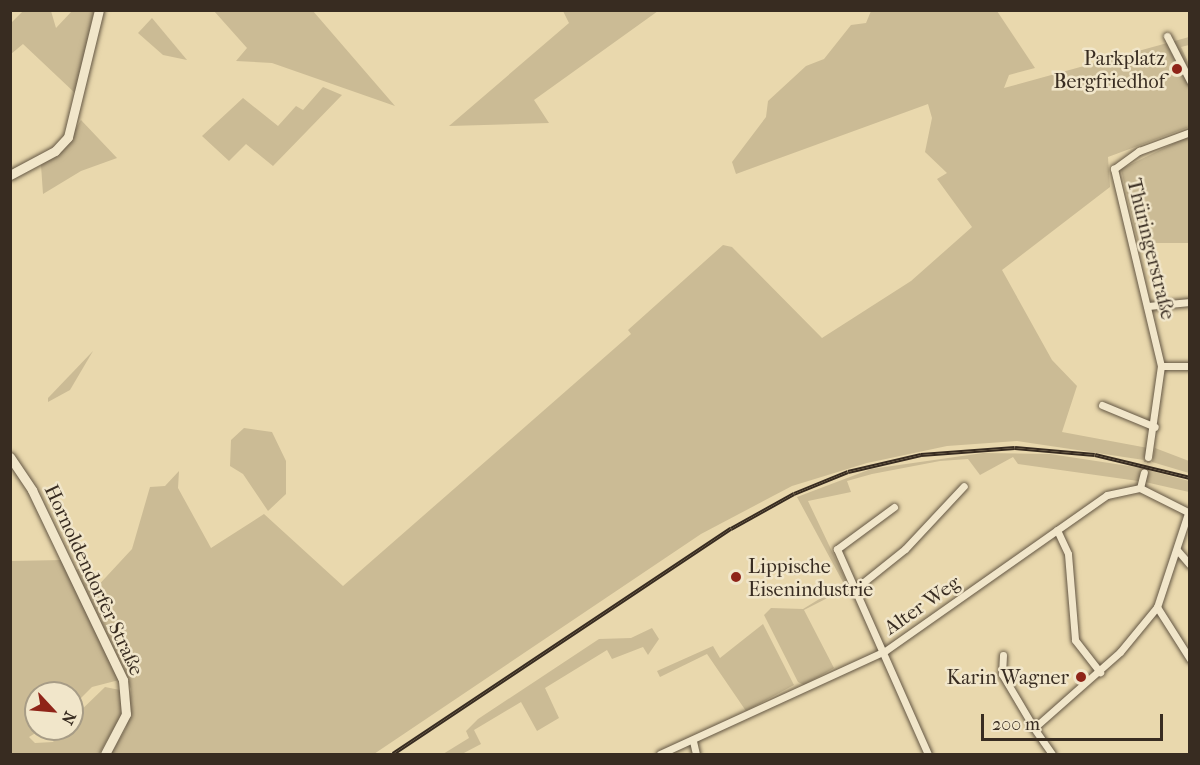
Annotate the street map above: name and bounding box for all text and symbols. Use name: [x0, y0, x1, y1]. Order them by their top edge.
place label: Parkplatz Bergfriedhof: [1053, 46, 1165, 93]
marker: Parkplatz Bergfriedhof: [1170, 62, 1184, 76]
street label: Thüringerstraße: [1122, 176, 1180, 322]
street label: Hornoldendorfer Straße: [39, 481, 149, 679]
place label: Lippische Eisenindustrie: [748, 554, 873, 601]
marker: Lippische Eisenindustrie: [729, 570, 743, 584]
street label: Alter Weg: [879, 570, 965, 640]
place label: Karin Wagner: [946, 665, 1069, 689]
marker: Karin Wagner: [1074, 670, 1088, 684]
north arrow: [24, 681, 84, 741]
scale bar: [984, 702, 1166, 740]
text: N: [58, 709, 80, 728]
text: 200 m: [992, 714, 1040, 735]

